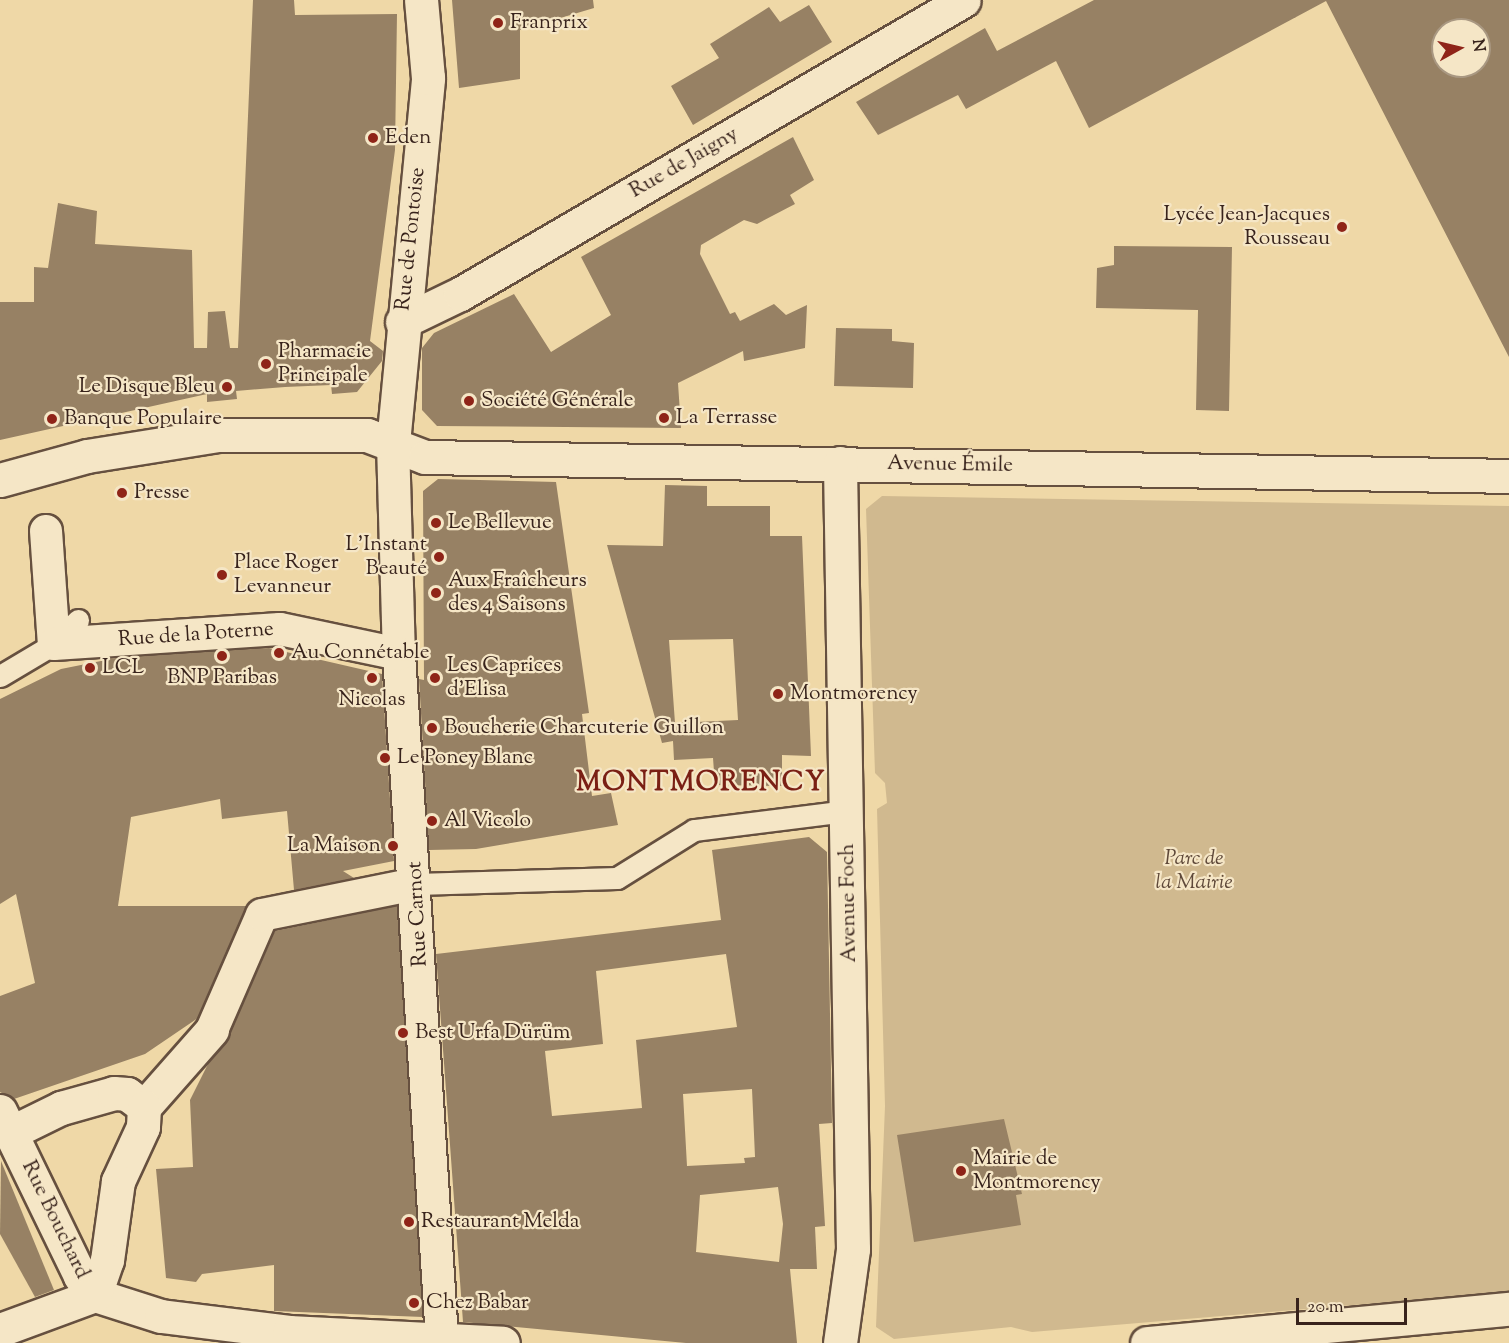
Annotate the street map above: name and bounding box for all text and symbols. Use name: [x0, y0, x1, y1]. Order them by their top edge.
place label: Franprix: [510, 10, 588, 36]
marker: Franprix: [491, 16, 505, 30]
north arrow: [1431, 18, 1491, 78]
text: N: [1465, 38, 1490, 54]
street label: Rue de Jaigny: [625, 122, 743, 204]
place label: Eden: [385, 125, 432, 151]
marker: Eden: [366, 131, 380, 145]
street label: Rue de Pontoise: [391, 166, 431, 312]
place label: Lycée Jean-Jacques Rousseau: [1163, 202, 1330, 252]
marker: Lycée Jean-Jacques Rousseau: [1335, 220, 1349, 234]
place label: Pharmacie Principale: [278, 339, 371, 389]
marker: Pharmacie Principale: [259, 357, 273, 371]
place label: Le Disque Bleu: [79, 374, 215, 400]
marker: Le Disque Bleu: [220, 380, 234, 394]
place label: Société Générale: [481, 388, 633, 414]
marker: Société Générale: [462, 394, 476, 408]
place label: La Terrasse: [676, 405, 777, 431]
place label: Banque Populaire: [64, 406, 222, 432]
marker: La Terrasse: [657, 411, 671, 425]
marker: Banque Populaire: [45, 412, 59, 426]
street label: Avenue Émile: [887, 451, 1013, 479]
place label: Presse: [134, 480, 190, 506]
marker: Presse: [115, 486, 129, 500]
place label: Le Bellevue: [448, 510, 552, 536]
marker: Le Bellevue: [429, 516, 443, 530]
place label: L'Instant Beauté: [346, 532, 427, 582]
place label: Place Roger Levanneur: [234, 550, 339, 600]
marker: L'Instant Beauté: [432, 550, 446, 564]
marker: Place Roger Levanneur: [215, 568, 229, 582]
place label: Aux Fraîcheurs des 4 Saisons: [448, 568, 587, 618]
marker: Aux Fraîcheurs des 4 Saisons: [429, 586, 443, 600]
street label: Rue de la Poterne: [117, 617, 275, 653]
place label: Au Connétable: [291, 640, 429, 666]
marker: Au Connétable: [272, 646, 286, 660]
marker: BNP Paribas: [215, 649, 229, 663]
place label: Les Caprices d'Elisa: [447, 653, 561, 703]
place label: LCL: [102, 655, 144, 681]
marker: LCL: [83, 661, 97, 675]
place label: BNP Paribas: [167, 665, 277, 691]
marker: Nicolas: [365, 671, 379, 685]
marker: Les Caprices d'Elisa: [428, 671, 442, 685]
place label: Montmorency: [790, 681, 918, 707]
place label: Nicolas: [338, 687, 406, 713]
marker: Montmorency: [771, 687, 785, 701]
place label: Boucherie Charcuterie Guillon: [444, 715, 724, 741]
marker: Boucherie Charcuterie Guillon: [425, 721, 439, 735]
place label: Le Poney Blanc: [397, 745, 533, 771]
marker: Le Poney Blanc: [378, 751, 392, 765]
district label: MONTMORENCY: [576, 768, 826, 800]
place label: Al Vicolo: [444, 808, 531, 834]
marker: Al Vicolo: [425, 814, 439, 828]
place label: La Maison: [287, 833, 381, 859]
marker: La Maison: [386, 839, 400, 853]
street label: Avenue Foch: [835, 843, 863, 963]
park label: Parc de la Mairie: [1155, 846, 1233, 896]
street label: Rue Carnot: [403, 861, 433, 967]
place label: Best Urfa Dürüm: [415, 1020, 570, 1046]
marker: Best Urfa Dürüm: [396, 1026, 410, 1040]
place label: Mairie de Montmorency: [973, 1146, 1101, 1196]
street label: Rue Bouchard: [16, 1157, 94, 1283]
marker: Mairie de Montmorency: [954, 1164, 968, 1178]
place label: Restaurant Melda: [421, 1209, 579, 1235]
marker: Restaurant Melda: [402, 1215, 416, 1229]
scale bar: [1299, 1286, 1410, 1324]
place label: Chez Babar: [426, 1290, 529, 1316]
text: 20 m: [1307, 1295, 1344, 1321]
marker: Chez Babar: [407, 1296, 421, 1310]

